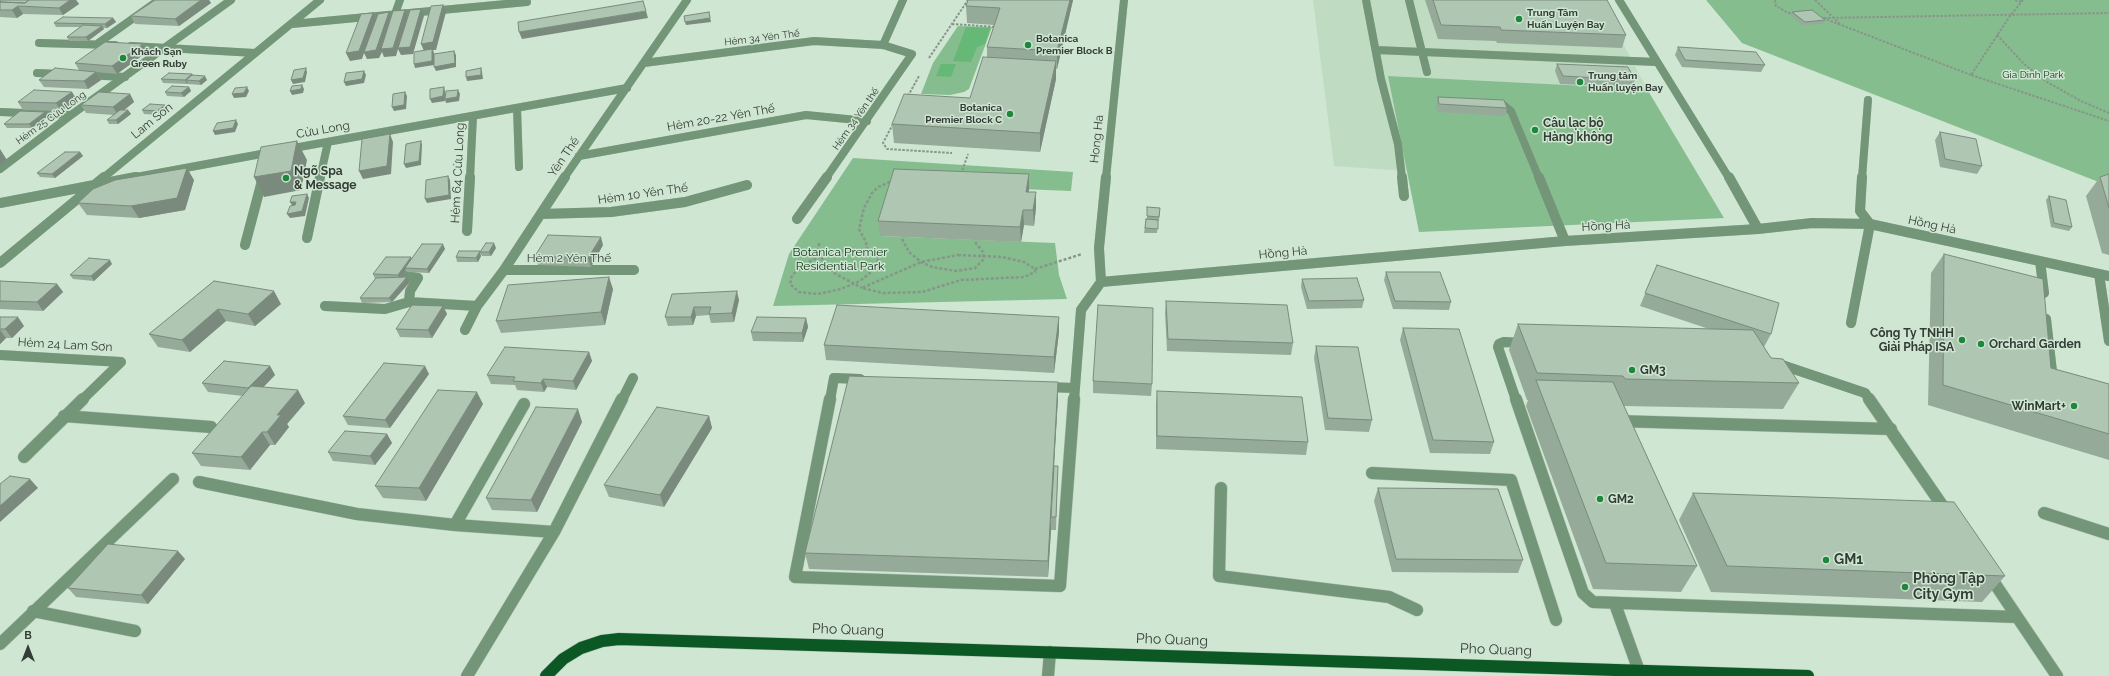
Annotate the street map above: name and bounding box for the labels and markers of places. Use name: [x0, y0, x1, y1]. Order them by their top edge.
place label: Trung Tâm Huấn Luyện Bay: [1527, 7, 1605, 30]
marker: Trung Tâm Huấn Luyện Bay: [1514, 14, 1524, 24]
place label: Botanica Premier Block B: [1036, 33, 1113, 56]
marker: Botanica Premier Block B: [1023, 40, 1033, 50]
place label: Khách Sạn Green Ruby: [131, 46, 187, 70]
marker: Khách Sạn Green Ruby: [118, 53, 128, 63]
place label: Trung tâm Huấn luyện Bay: [1588, 70, 1663, 94]
marker: Trung tâm Huấn luyện Bay: [1575, 77, 1585, 87]
place label: Botanica Premier Block C: [925, 102, 1002, 126]
marker: Botanica Premier Block C: [1005, 109, 1015, 119]
place label: Câu lạc bộ Hàng không: [1543, 116, 1613, 144]
marker: Câu lạc bộ Hàng không: [1530, 125, 1540, 135]
place label: Ngõ Spa & Message: [294, 164, 356, 192]
marker: Ngõ Spa & Message: [281, 173, 291, 183]
place label: Công Ty TNHH Giải Pháp ISA: [1870, 326, 1954, 354]
marker: Công Ty TNHH Giải Pháp ISA: [1957, 335, 1967, 345]
place label: Orchard Garden: [1989, 337, 2081, 351]
marker: Orchard Garden: [1976, 339, 1986, 349]
place label: GM3: [1640, 363, 1666, 377]
marker: GM3: [1627, 365, 1637, 375]
place label: WinMart+: [2012, 399, 2066, 413]
marker: WinMart+: [2069, 401, 2079, 411]
place label: GM2: [1608, 492, 1634, 506]
marker: GM2: [1595, 494, 1605, 504]
place label: GM1: [1834, 552, 1863, 568]
marker: GM1: [1821, 555, 1831, 565]
place label: Phòng Tập City Gym: [1913, 571, 1985, 604]
marker: Phòng Tập City Gym: [1900, 582, 1910, 592]

